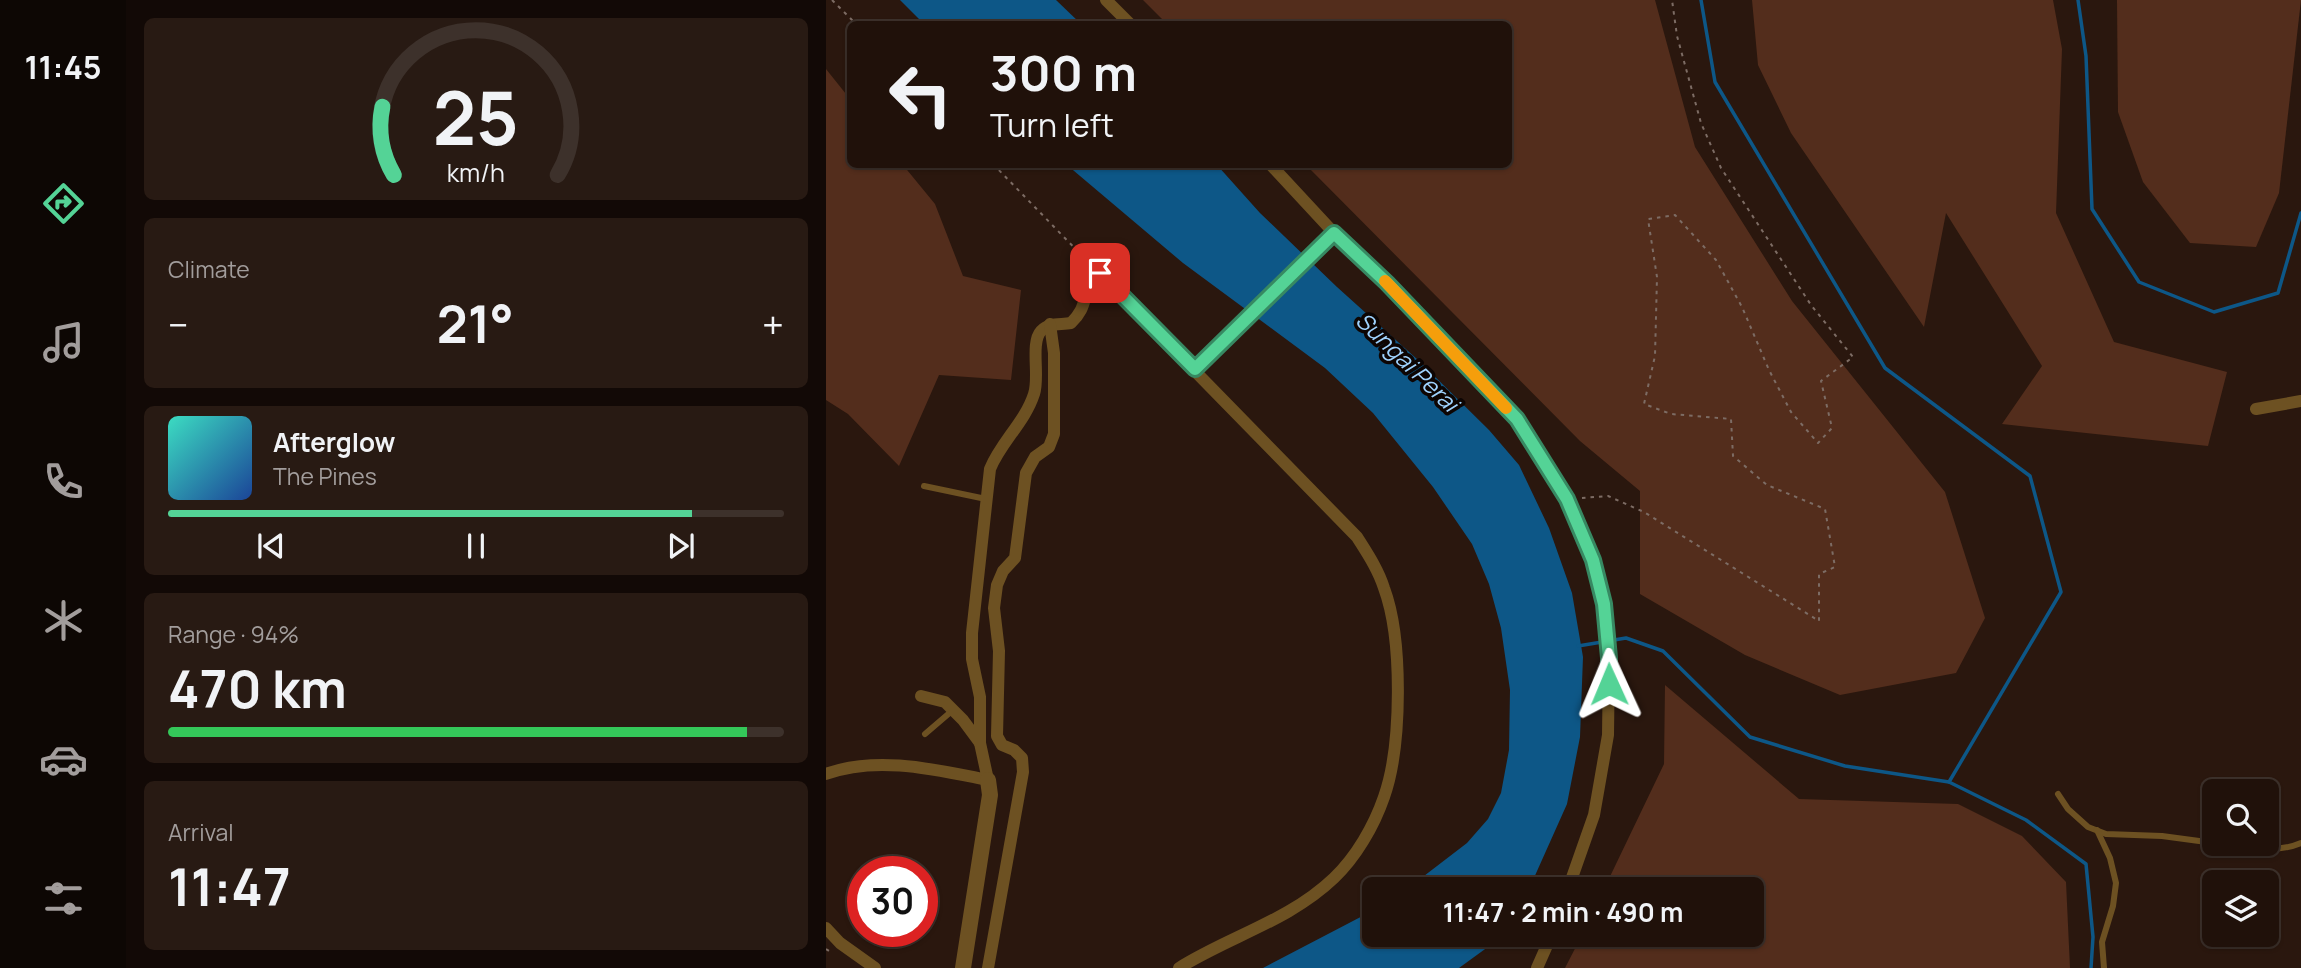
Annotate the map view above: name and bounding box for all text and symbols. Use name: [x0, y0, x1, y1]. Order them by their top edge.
text: 300 m: [990, 39, 1137, 106]
text: 11:45: [24, 45, 102, 89]
icon: left: [875, 49, 966, 140]
text: 25: [433, 67, 519, 167]
text: Turn left: [990, 103, 1114, 147]
text: km/h: [447, 155, 505, 190]
icon: directions: [39, 179, 88, 228]
pin: [1070, 243, 1130, 303]
text: Climate: [168, 253, 250, 285]
icon: arrive: [1081, 254, 1119, 292]
text: 21°: [437, 288, 514, 359]
text: −: [168, 298, 189, 350]
text: +: [762, 298, 784, 350]
water label: Sungai Perai: [1349, 304, 1468, 420]
icon: music: [39, 318, 88, 367]
text: Afterglow: [273, 424, 395, 460]
icon: phone: [39, 457, 88, 506]
text: The Pines: [273, 460, 377, 492]
icon: previous: [252, 527, 290, 565]
icon: pause: [457, 527, 495, 565]
icon: next: [662, 527, 700, 565]
icon: climate: [39, 596, 88, 645]
text: Range · 94%: [168, 618, 299, 650]
position arrow: [1572, 647, 1646, 721]
text: 470 km: [168, 653, 347, 724]
icon: car: [39, 735, 88, 784]
map controls: [2202, 779, 2279, 947]
button: search: [2202, 779, 2279, 856]
text: Arrival: [168, 816, 234, 848]
text: 11:47: [168, 851, 291, 922]
speed limit sign: 30: [847, 856, 938, 947]
button: layers: [2202, 870, 2279, 947]
icon: filters: [39, 874, 88, 923]
text: 11:47 · 2 min · 490 m: [1443, 894, 1683, 930]

